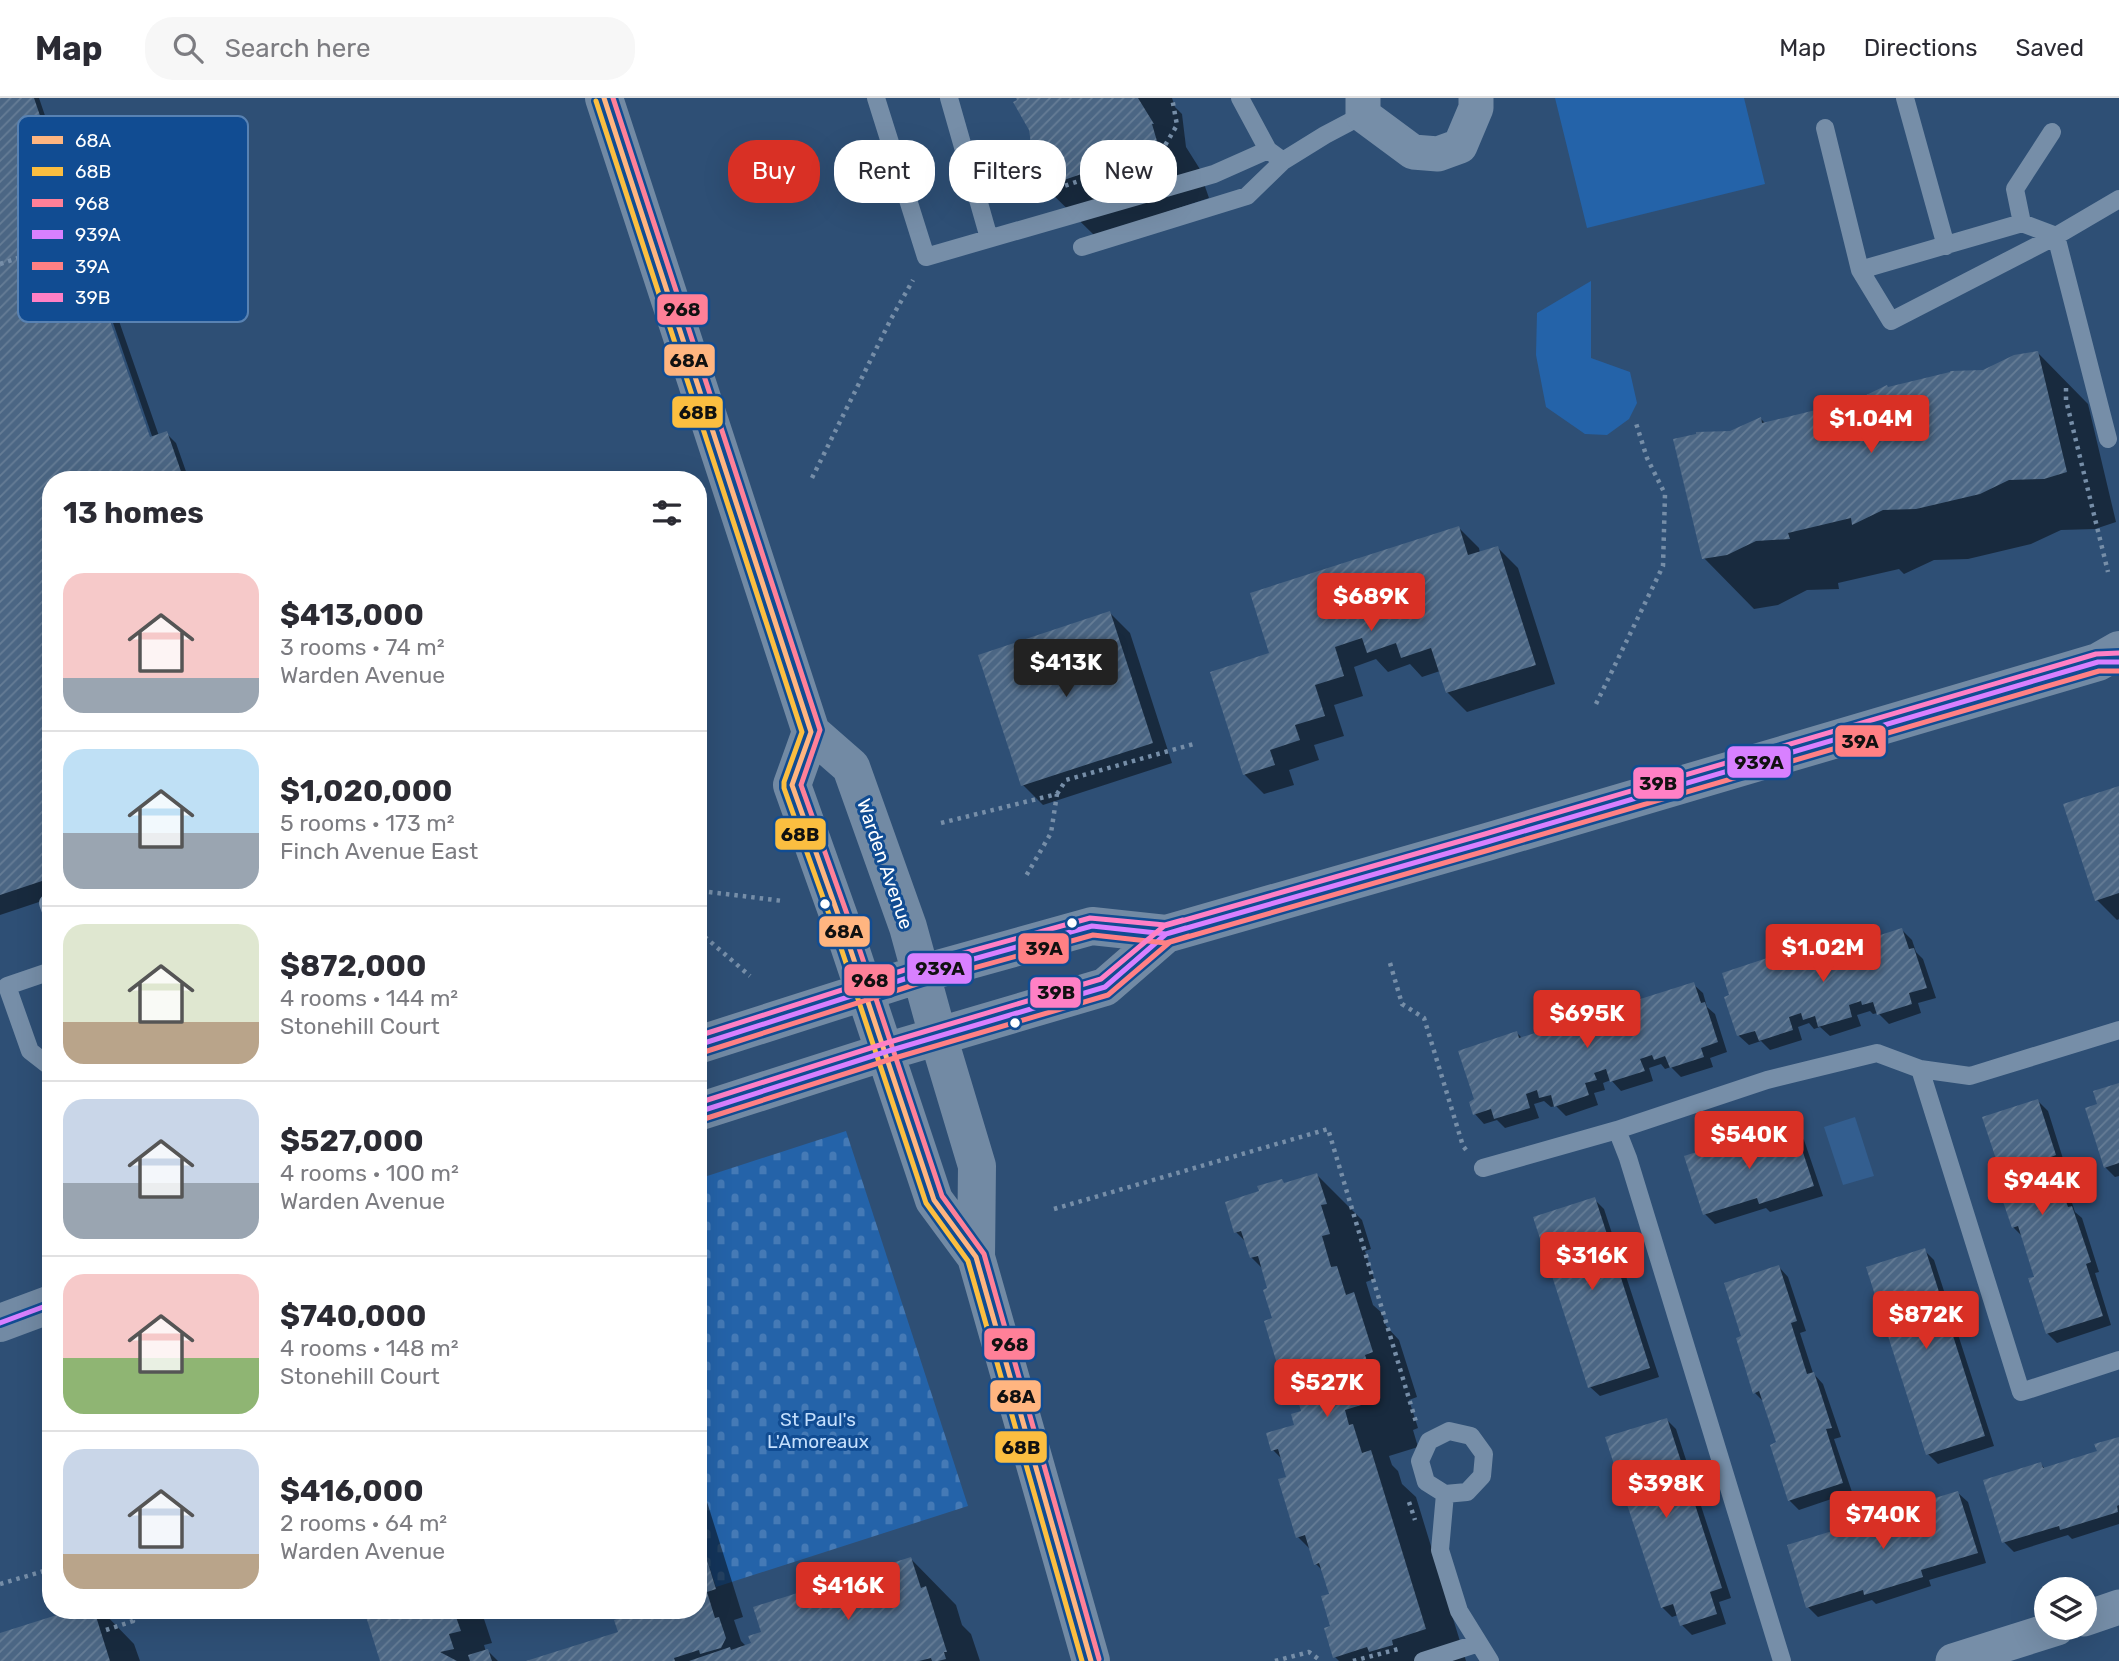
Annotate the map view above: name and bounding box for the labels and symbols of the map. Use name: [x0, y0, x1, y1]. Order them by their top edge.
legend: [18, 116, 248, 322]
text: 68A: [75, 129, 112, 152]
text: 68B: [75, 160, 111, 183]
text: 968: [75, 192, 110, 215]
text: 939A: [75, 223, 121, 246]
text: 39A: [75, 255, 110, 278]
text: 39B: [75, 286, 110, 309]
line badge: 968: [656, 293, 709, 326]
text: 968: [663, 298, 701, 321]
line badge: 68A: [663, 343, 716, 377]
text: 68A: [670, 349, 709, 372]
line badge: 68B: [671, 395, 724, 429]
pin: $1.04M: [1814, 396, 1928, 455]
text: 68B: [679, 401, 717, 424]
pin: $689K: [1322, 574, 1420, 633]
pin: $413K: [1017, 640, 1115, 699]
line badge: 39A: [1834, 724, 1887, 758]
text: 39A: [1841, 730, 1879, 753]
line badge: 939A: [1726, 745, 1792, 779]
text: 939A: [1734, 751, 1784, 774]
line badge: 39B: [1632, 766, 1685, 800]
text: 39B: [1639, 772, 1677, 795]
street label: Warden Avenue: [852, 796, 918, 932]
line badge: 68B: [774, 817, 827, 851]
text: 68B: [781, 823, 819, 846]
unlabelled marker: [818, 897, 832, 911]
line badge: 68A: [818, 915, 871, 948]
unlabelled marker: [1065, 916, 1079, 930]
text: 68A: [825, 920, 864, 943]
pin: $1.02M: [1766, 924, 1880, 984]
line badge: 39A: [1017, 932, 1070, 965]
text: 39A: [1025, 937, 1063, 960]
line badge: 939A: [906, 952, 973, 985]
text: 939A: [915, 957, 965, 980]
line badge: 968: [843, 963, 896, 997]
text: 968: [851, 969, 889, 992]
line badge: 39B: [1029, 976, 1082, 1009]
text: 39B: [1037, 981, 1075, 1004]
pin: $695K: [1538, 990, 1636, 1050]
unlabelled marker: [1008, 1016, 1022, 1030]
pin: $540K: [1700, 1112, 1798, 1171]
pin: $944K: [1993, 1158, 2091, 1217]
pin: $316K: [1543, 1232, 1641, 1292]
pin: $872K: [1877, 1292, 1975, 1351]
line badge: 968: [983, 1327, 1036, 1361]
text: 968: [991, 1333, 1029, 1356]
pin: $527K: [1278, 1360, 1376, 1419]
line badge: 68A: [989, 1379, 1042, 1413]
text: 68A: [997, 1385, 1036, 1408]
park label: St Paul's L'Amoreaux: [767, 1408, 869, 1453]
line badge: 68B: [994, 1430, 1048, 1464]
text: 68B: [1002, 1436, 1040, 1459]
pin: $398K: [1617, 1460, 1715, 1520]
pin: $740K: [1834, 1492, 1932, 1551]
pin: $416K: [799, 1562, 897, 1622]

